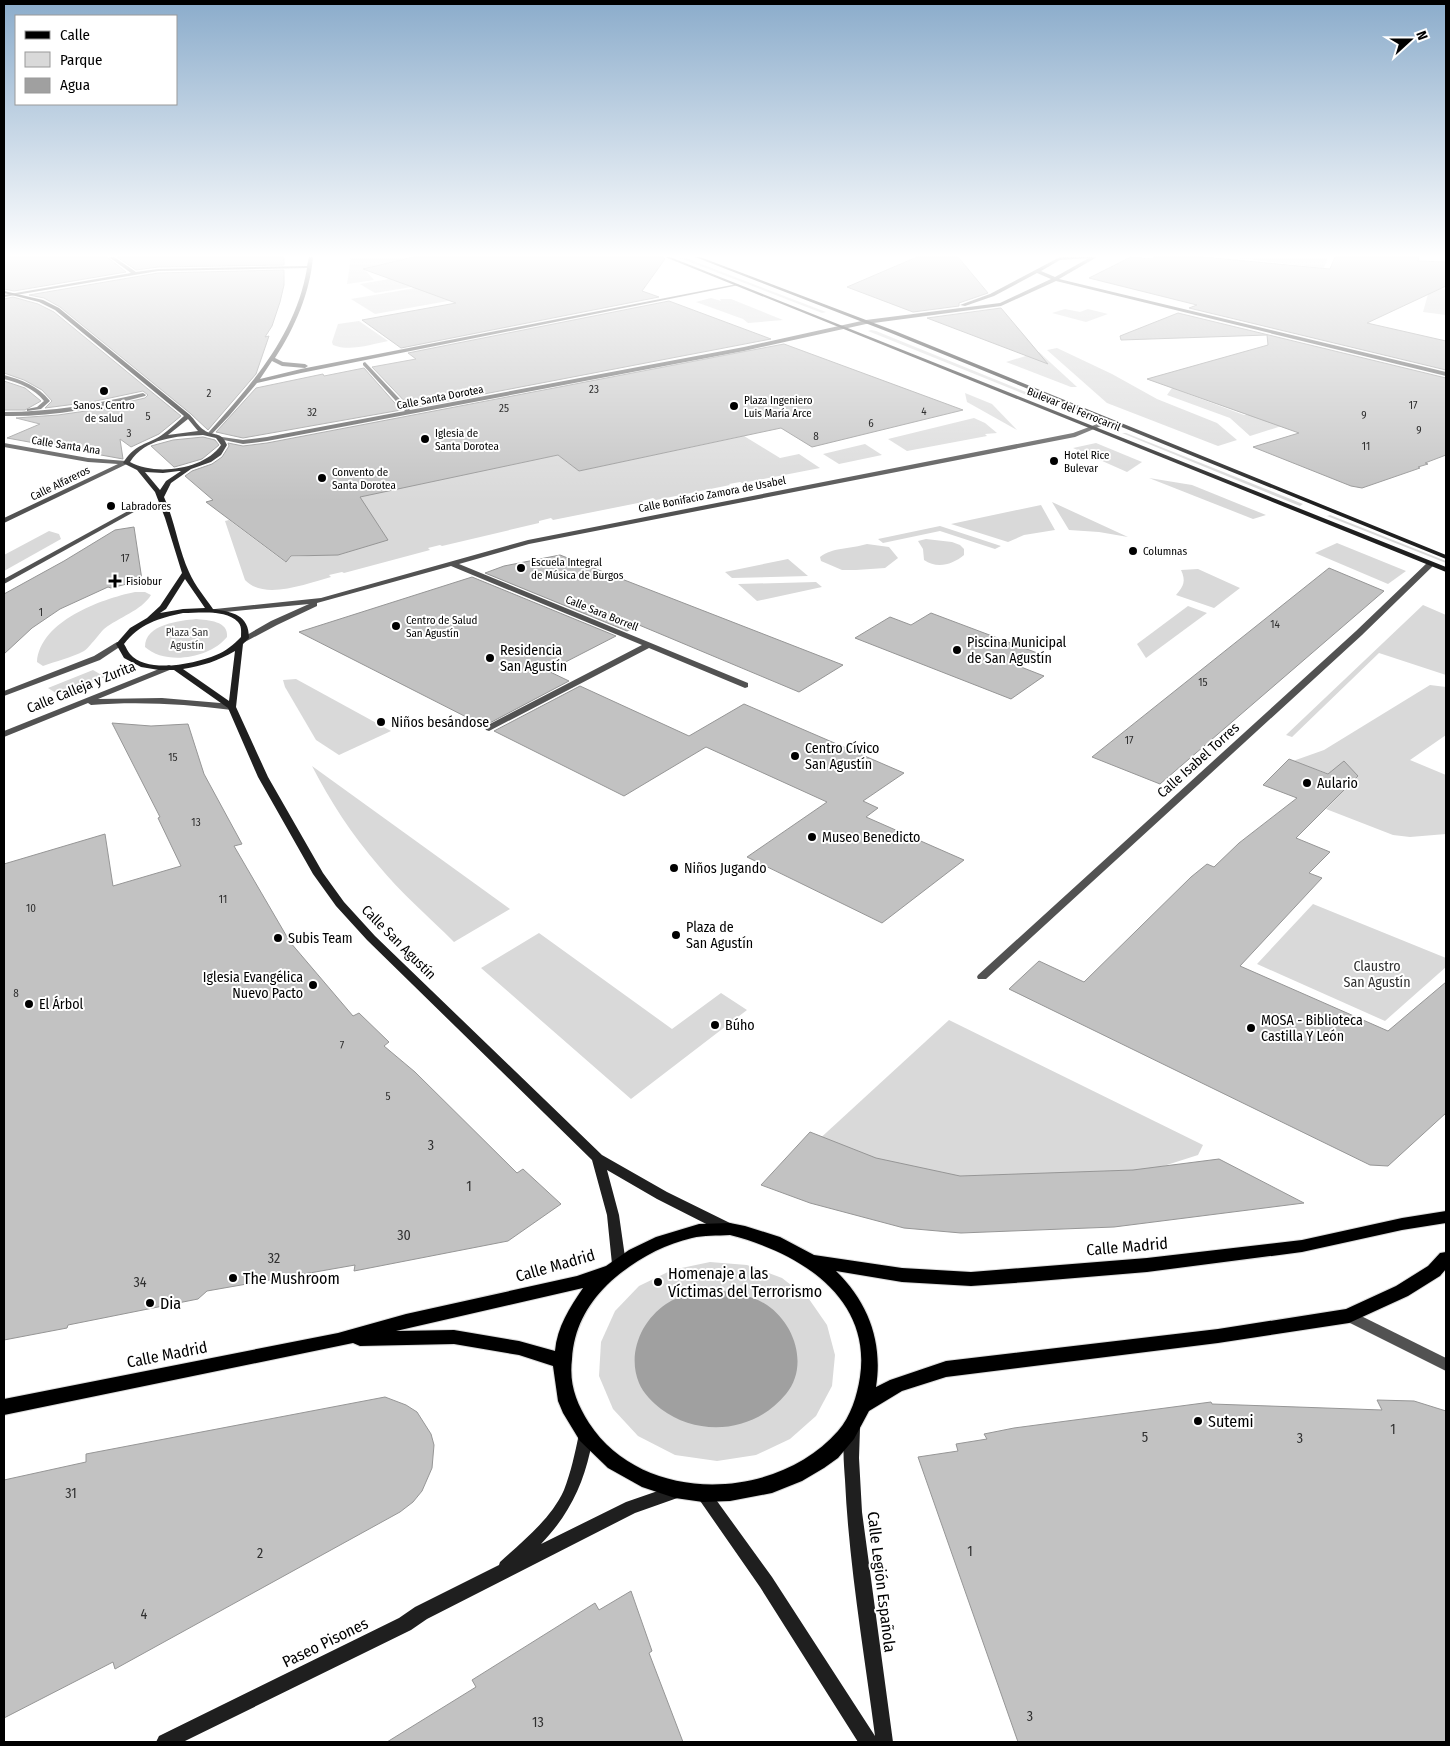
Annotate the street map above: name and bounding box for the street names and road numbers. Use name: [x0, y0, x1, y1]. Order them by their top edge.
street label: Calle Santa Dorotea: [396, 383, 485, 412]
street label: Bulevar del Ferrocarril: [1025, 385, 1123, 434]
street label: Calle Santa Ana: [31, 434, 101, 457]
street label: Calle Alfareros: [28, 463, 92, 503]
street label: Calle Bonifacio Zamora de Usabel: [637, 474, 787, 515]
street label: Calle Sara Borrell: [564, 593, 640, 634]
street label: Calle Calleja y Zurita: [24, 658, 138, 717]
street label: Calle Isabel Torres: [1154, 719, 1243, 802]
street label: Calle San Agustín: [358, 902, 439, 983]
street label: Calle Madrid: [1086, 1233, 1169, 1260]
street label: Calle Madrid: [513, 1245, 597, 1286]
street label: Calle Madrid: [125, 1337, 209, 1372]
street label: Calle Legión Española: [863, 1511, 900, 1654]
street label: Paseo Pisones: [279, 1613, 371, 1671]

